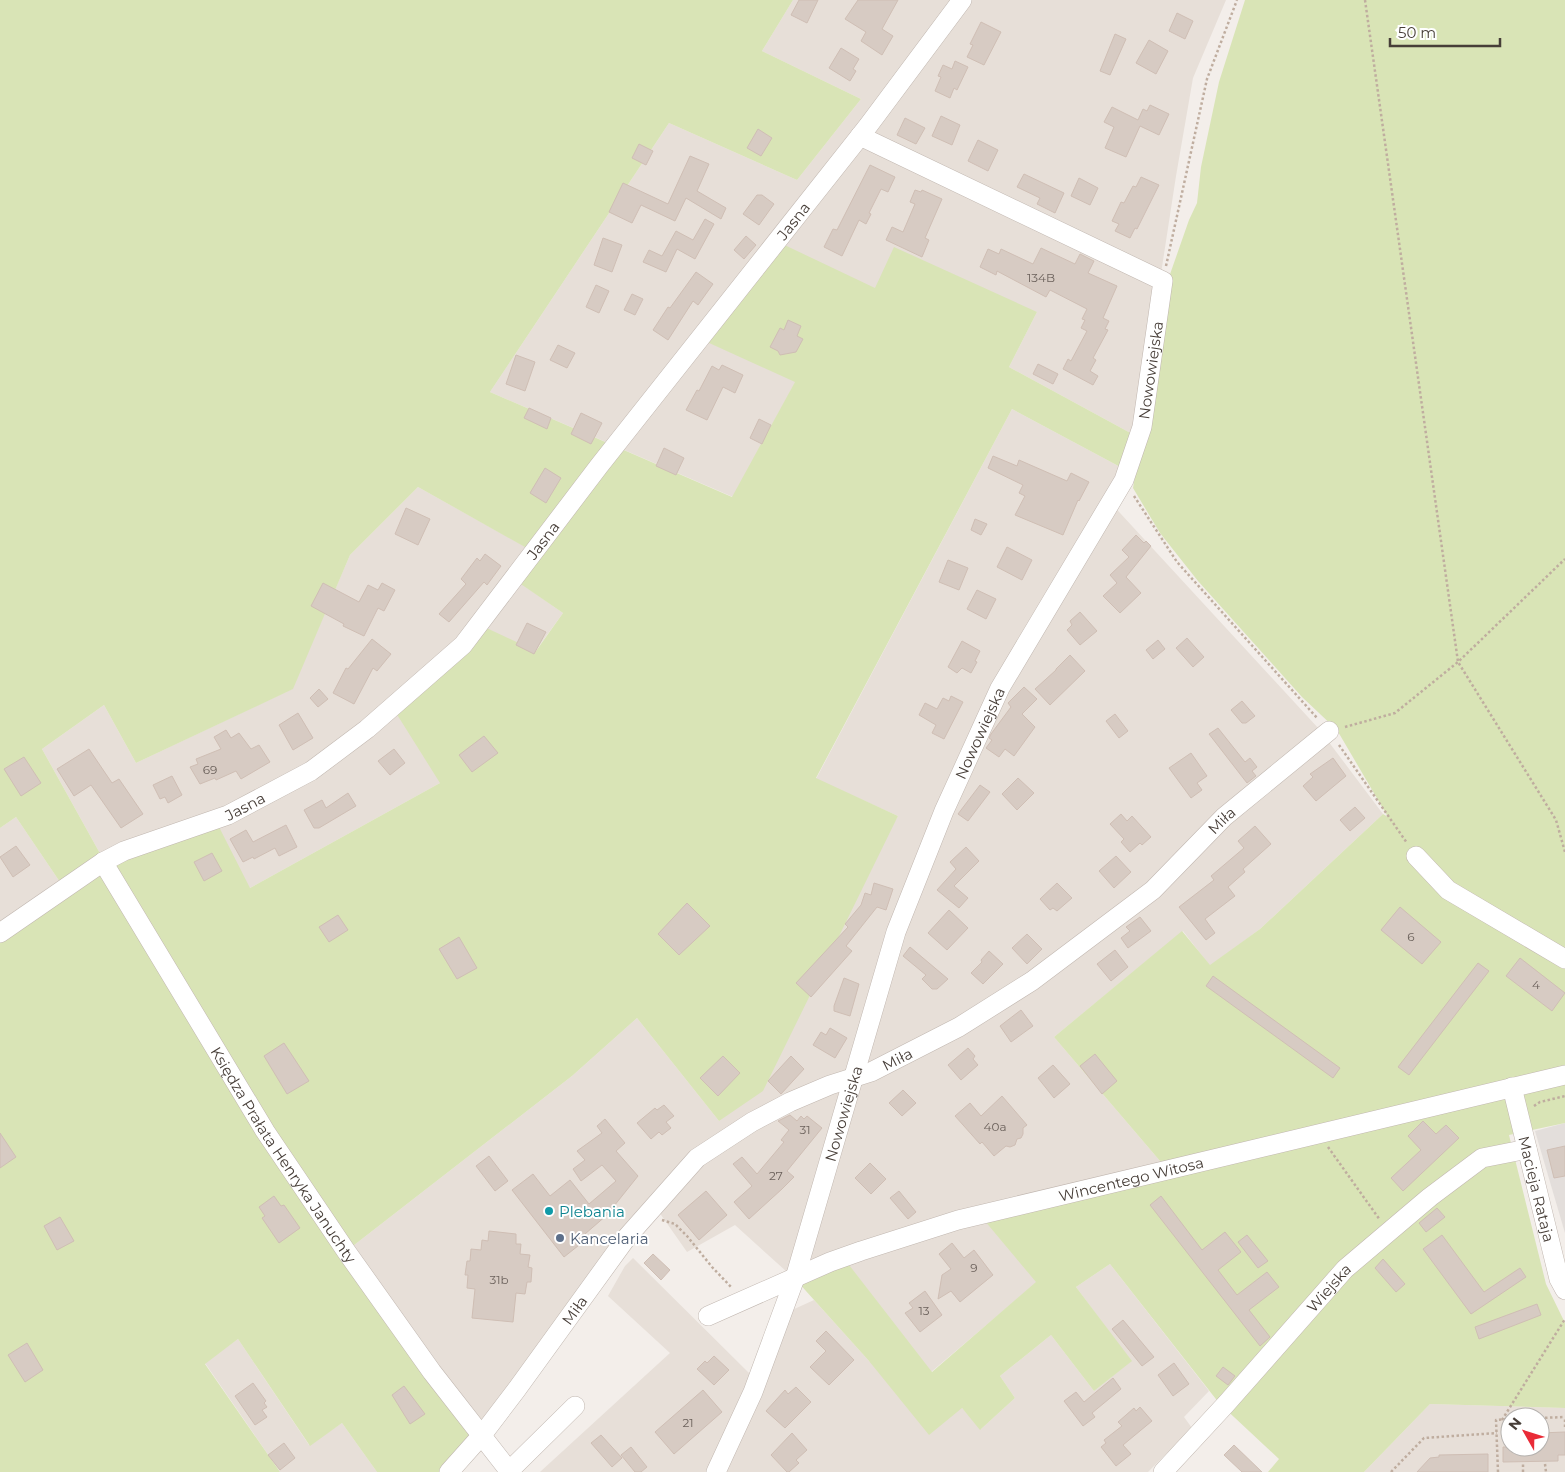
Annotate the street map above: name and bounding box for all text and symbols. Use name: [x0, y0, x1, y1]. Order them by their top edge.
scale bar: [1390, 15, 1500, 47]
text: 50 m: [1398, 23, 1436, 42]
street label: Jasna: [772, 198, 814, 244]
house number: 134B: [1027, 270, 1055, 285]
street label: Nowowiejska: [1134, 320, 1167, 420]
street label: Jasna: [522, 517, 563, 564]
street label: Nowowiejska: [950, 684, 1009, 782]
house number: 69: [203, 762, 217, 777]
street label: Jasna: [221, 788, 268, 825]
street label: Miła: [1203, 802, 1239, 838]
house number: 6: [1407, 929, 1415, 944]
house number: 4: [1532, 977, 1540, 992]
street label: Księdza Prałata Henryka Januchty: [207, 1043, 361, 1267]
street label: Miła: [879, 1043, 915, 1074]
street label: Nowowiejska: [820, 1063, 866, 1164]
house number: 40a: [984, 1119, 1006, 1134]
house number: 31: [799, 1122, 811, 1137]
street label: Macieja Rataja: [1515, 1134, 1559, 1244]
street label: Wincentego Witosa: [1057, 1152, 1205, 1205]
house number: 27: [769, 1168, 783, 1183]
place label: Plebania: [559, 1202, 625, 1221]
marker: Plebania: [543, 1205, 555, 1217]
place label: Kancelaria: [570, 1229, 649, 1248]
marker: Kancelaria: [554, 1232, 566, 1244]
street label: Wiejska: [1302, 1259, 1355, 1316]
house number: 9: [970, 1260, 978, 1275]
house number: 31b: [489, 1272, 509, 1287]
street label: Miła: [557, 1292, 591, 1328]
house number: 13: [918, 1303, 930, 1318]
north arrow: [1500, 1407, 1550, 1457]
text: N: [1504, 1414, 1525, 1434]
house number: 21: [682, 1415, 694, 1430]

